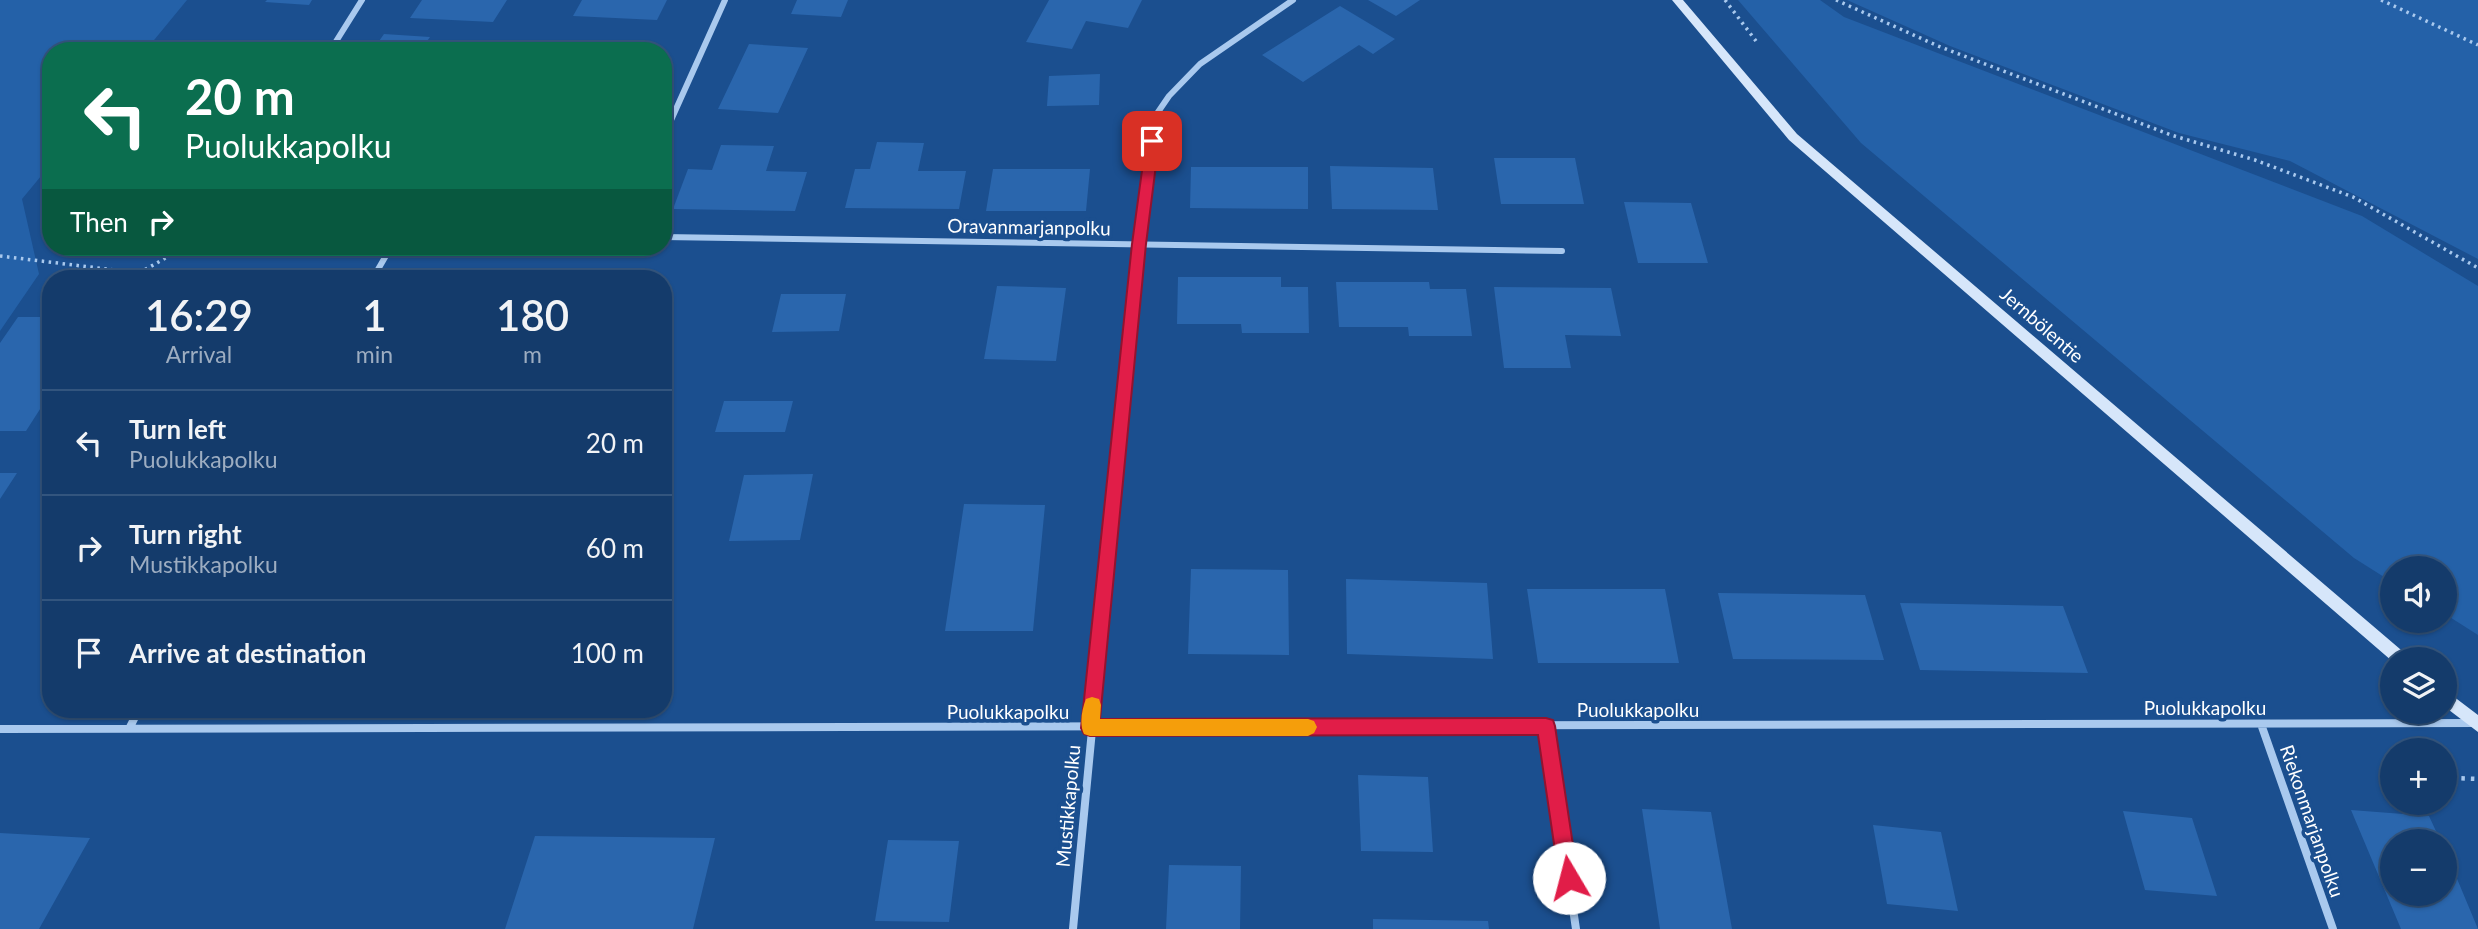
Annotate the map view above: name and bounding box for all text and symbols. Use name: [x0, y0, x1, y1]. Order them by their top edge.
text: 20 m: [185, 67, 295, 125]
icon: left: [70, 70, 161, 161]
pin: [1122, 111, 1182, 171]
icon: arrive: [1133, 122, 1171, 160]
text: Puolukkapolku: [185, 126, 392, 165]
icon: right: [142, 203, 180, 241]
text: Then: [70, 206, 128, 238]
street label: Oravanmarjanpolku: [947, 214, 1111, 239]
street label: Jernbölentie: [1996, 282, 2089, 367]
text: 16:29: [145, 290, 253, 340]
text: 1: [362, 290, 387, 340]
text: 180: [496, 290, 569, 340]
text: Arrival: [166, 340, 232, 368]
text: min: [356, 340, 393, 368]
text: m: [523, 340, 542, 368]
text: Turn left: [129, 413, 226, 445]
icon: left: [70, 424, 108, 462]
text: 20 m: [586, 427, 644, 459]
text: Puolukkapolku: [129, 445, 278, 473]
text: Turn right: [129, 518, 242, 550]
icon: right: [70, 529, 108, 567]
text: 60 m: [586, 532, 644, 564]
text: Mustikkapolku: [129, 550, 278, 578]
map controls: [2380, 556, 2457, 906]
button: sound: [2380, 556, 2457, 633]
icon: arrive: [70, 634, 108, 672]
text: Arrive at destination: [129, 637, 366, 669]
text: 100 m: [571, 637, 644, 669]
button: layers: [2380, 647, 2457, 724]
street label: Puolukkapolku: [2144, 696, 2266, 719]
street label: Puolukkapolku: [1577, 698, 1699, 721]
street label: Puolukkapolku: [947, 700, 1069, 723]
button: +: [2380, 738, 2457, 815]
street label: Riekonmarjanpolku: [2276, 742, 2349, 900]
street label: Mustikkapolku: [1051, 744, 1084, 868]
button: −: [2380, 829, 2457, 906]
position arrow: [1532, 841, 1606, 915]

